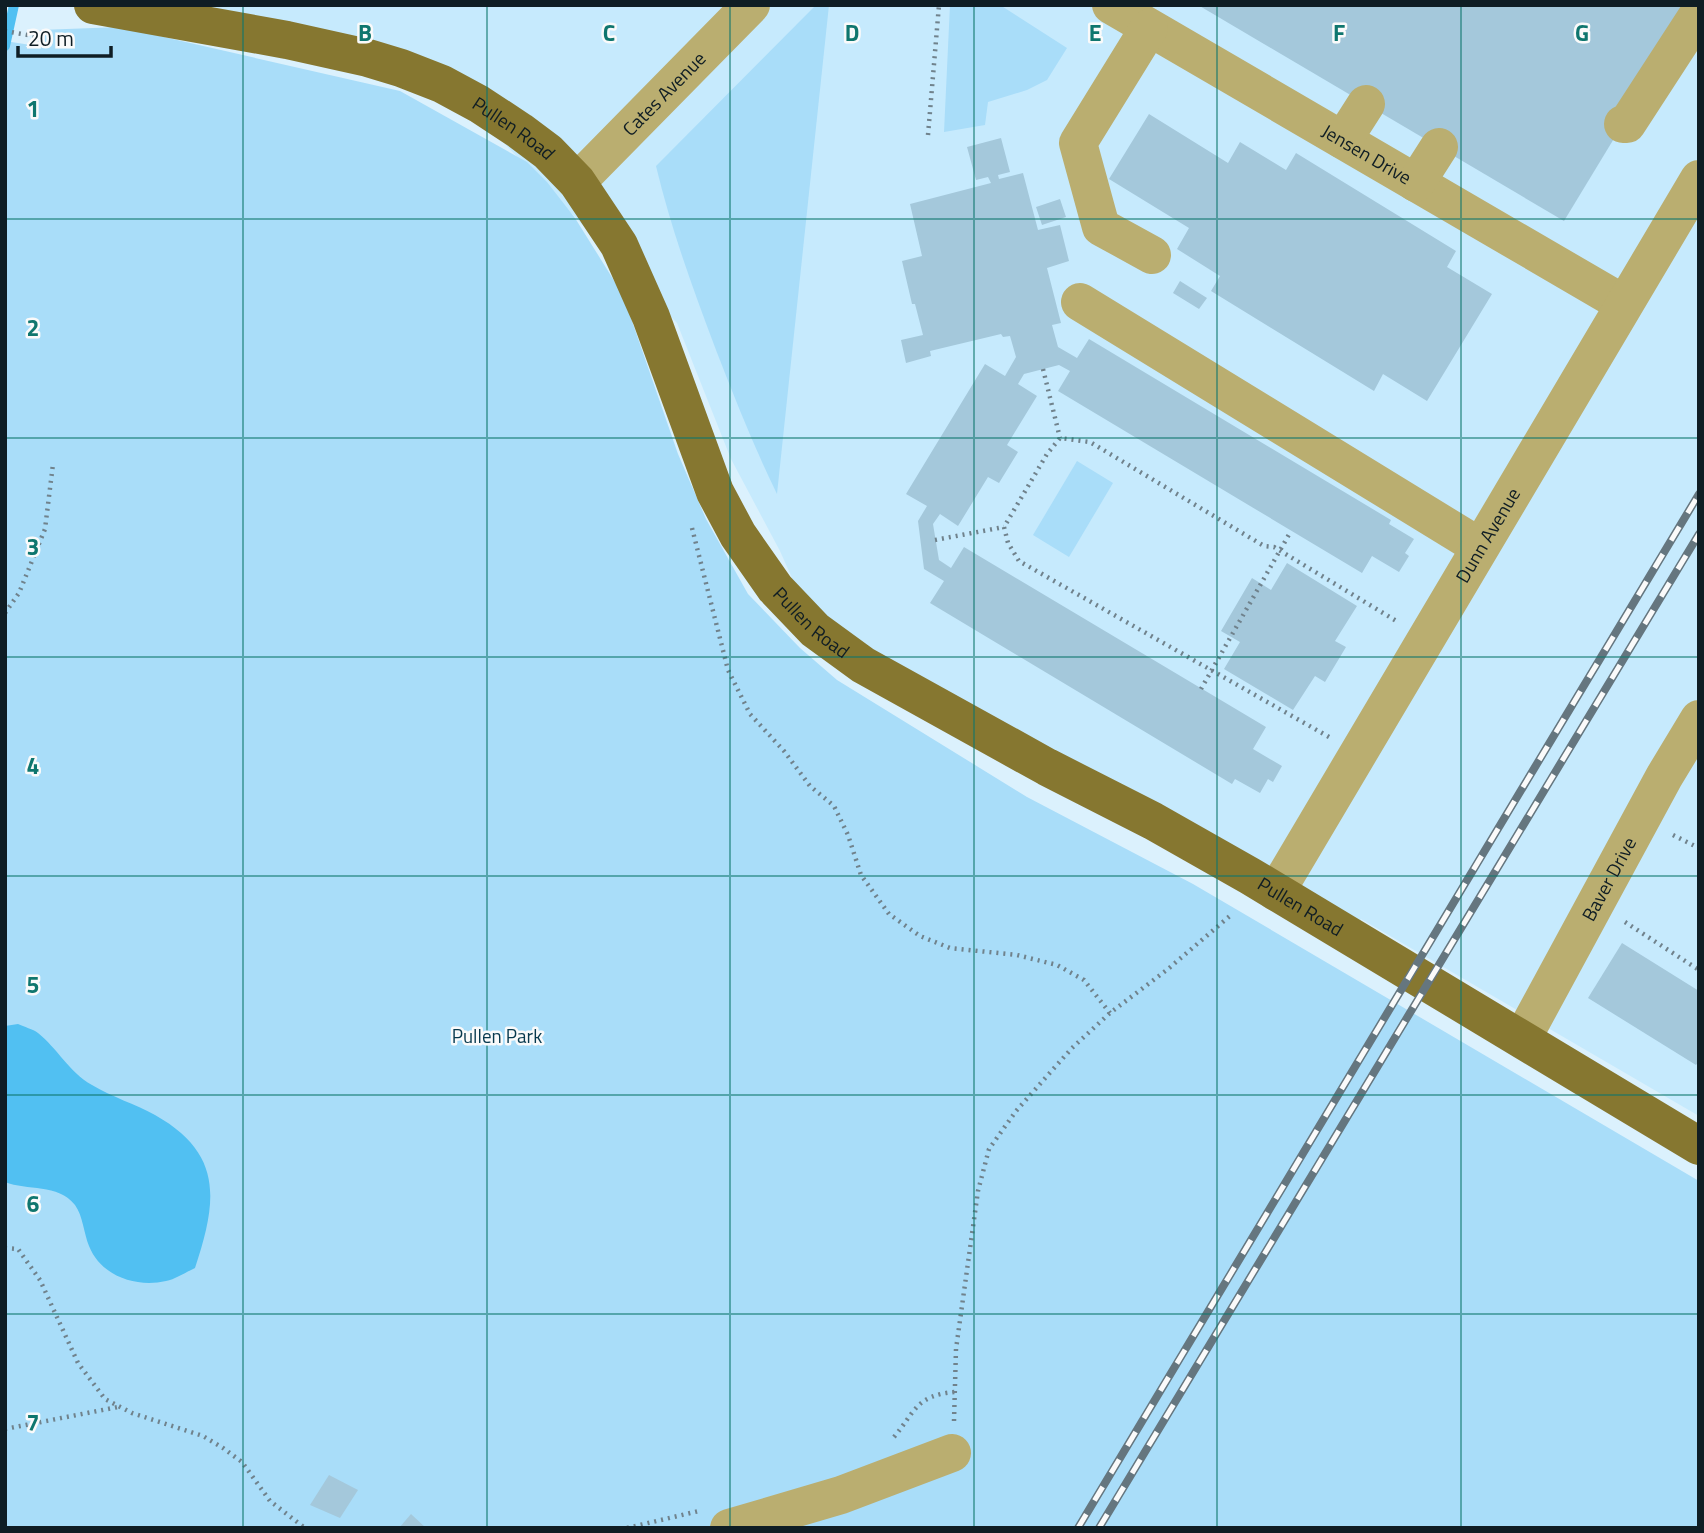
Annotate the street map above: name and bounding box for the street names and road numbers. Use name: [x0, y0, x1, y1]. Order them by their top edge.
street label: Cates Avenue: [615, 44, 712, 142]
street label: Pullen Road: [467, 89, 563, 166]
street label: Jensen Drive: [1317, 116, 1417, 191]
street label: Dunn Avenue: [1448, 482, 1527, 588]
street label: Pullen Road: [767, 580, 856, 665]
street label: Baver Drive: [1574, 831, 1643, 926]
street label: Pullen Road: [1253, 869, 1349, 943]

